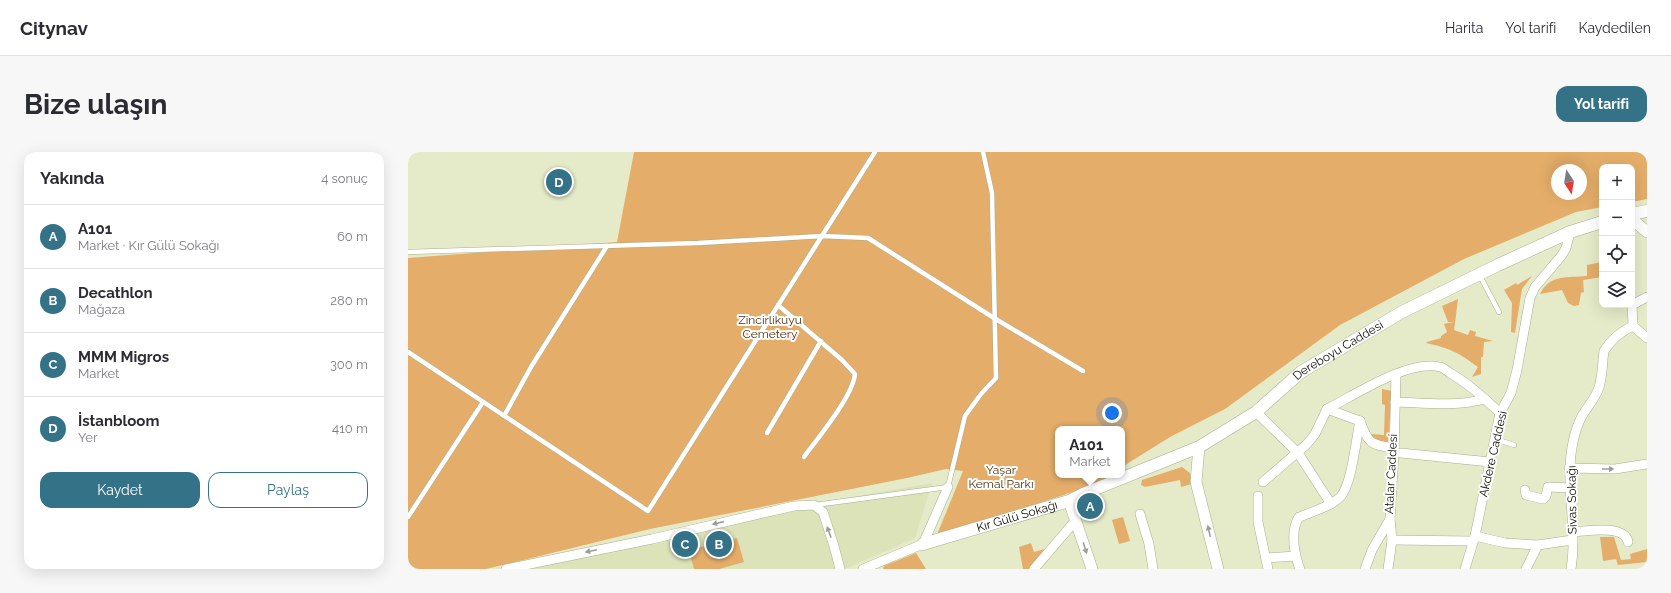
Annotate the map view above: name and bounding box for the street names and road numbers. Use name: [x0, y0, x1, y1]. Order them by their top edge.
street label: Dereboyu Caddesi: [1290, 318, 1386, 383]
street label: Akdere Caddesi: [1476, 410, 1510, 498]
street label: Atalar Caddesi: [1382, 434, 1400, 514]
street label: Sivas Sokağı: [1564, 465, 1580, 535]
street label: Kır Gülü Sokağı: [975, 498, 1059, 535]

